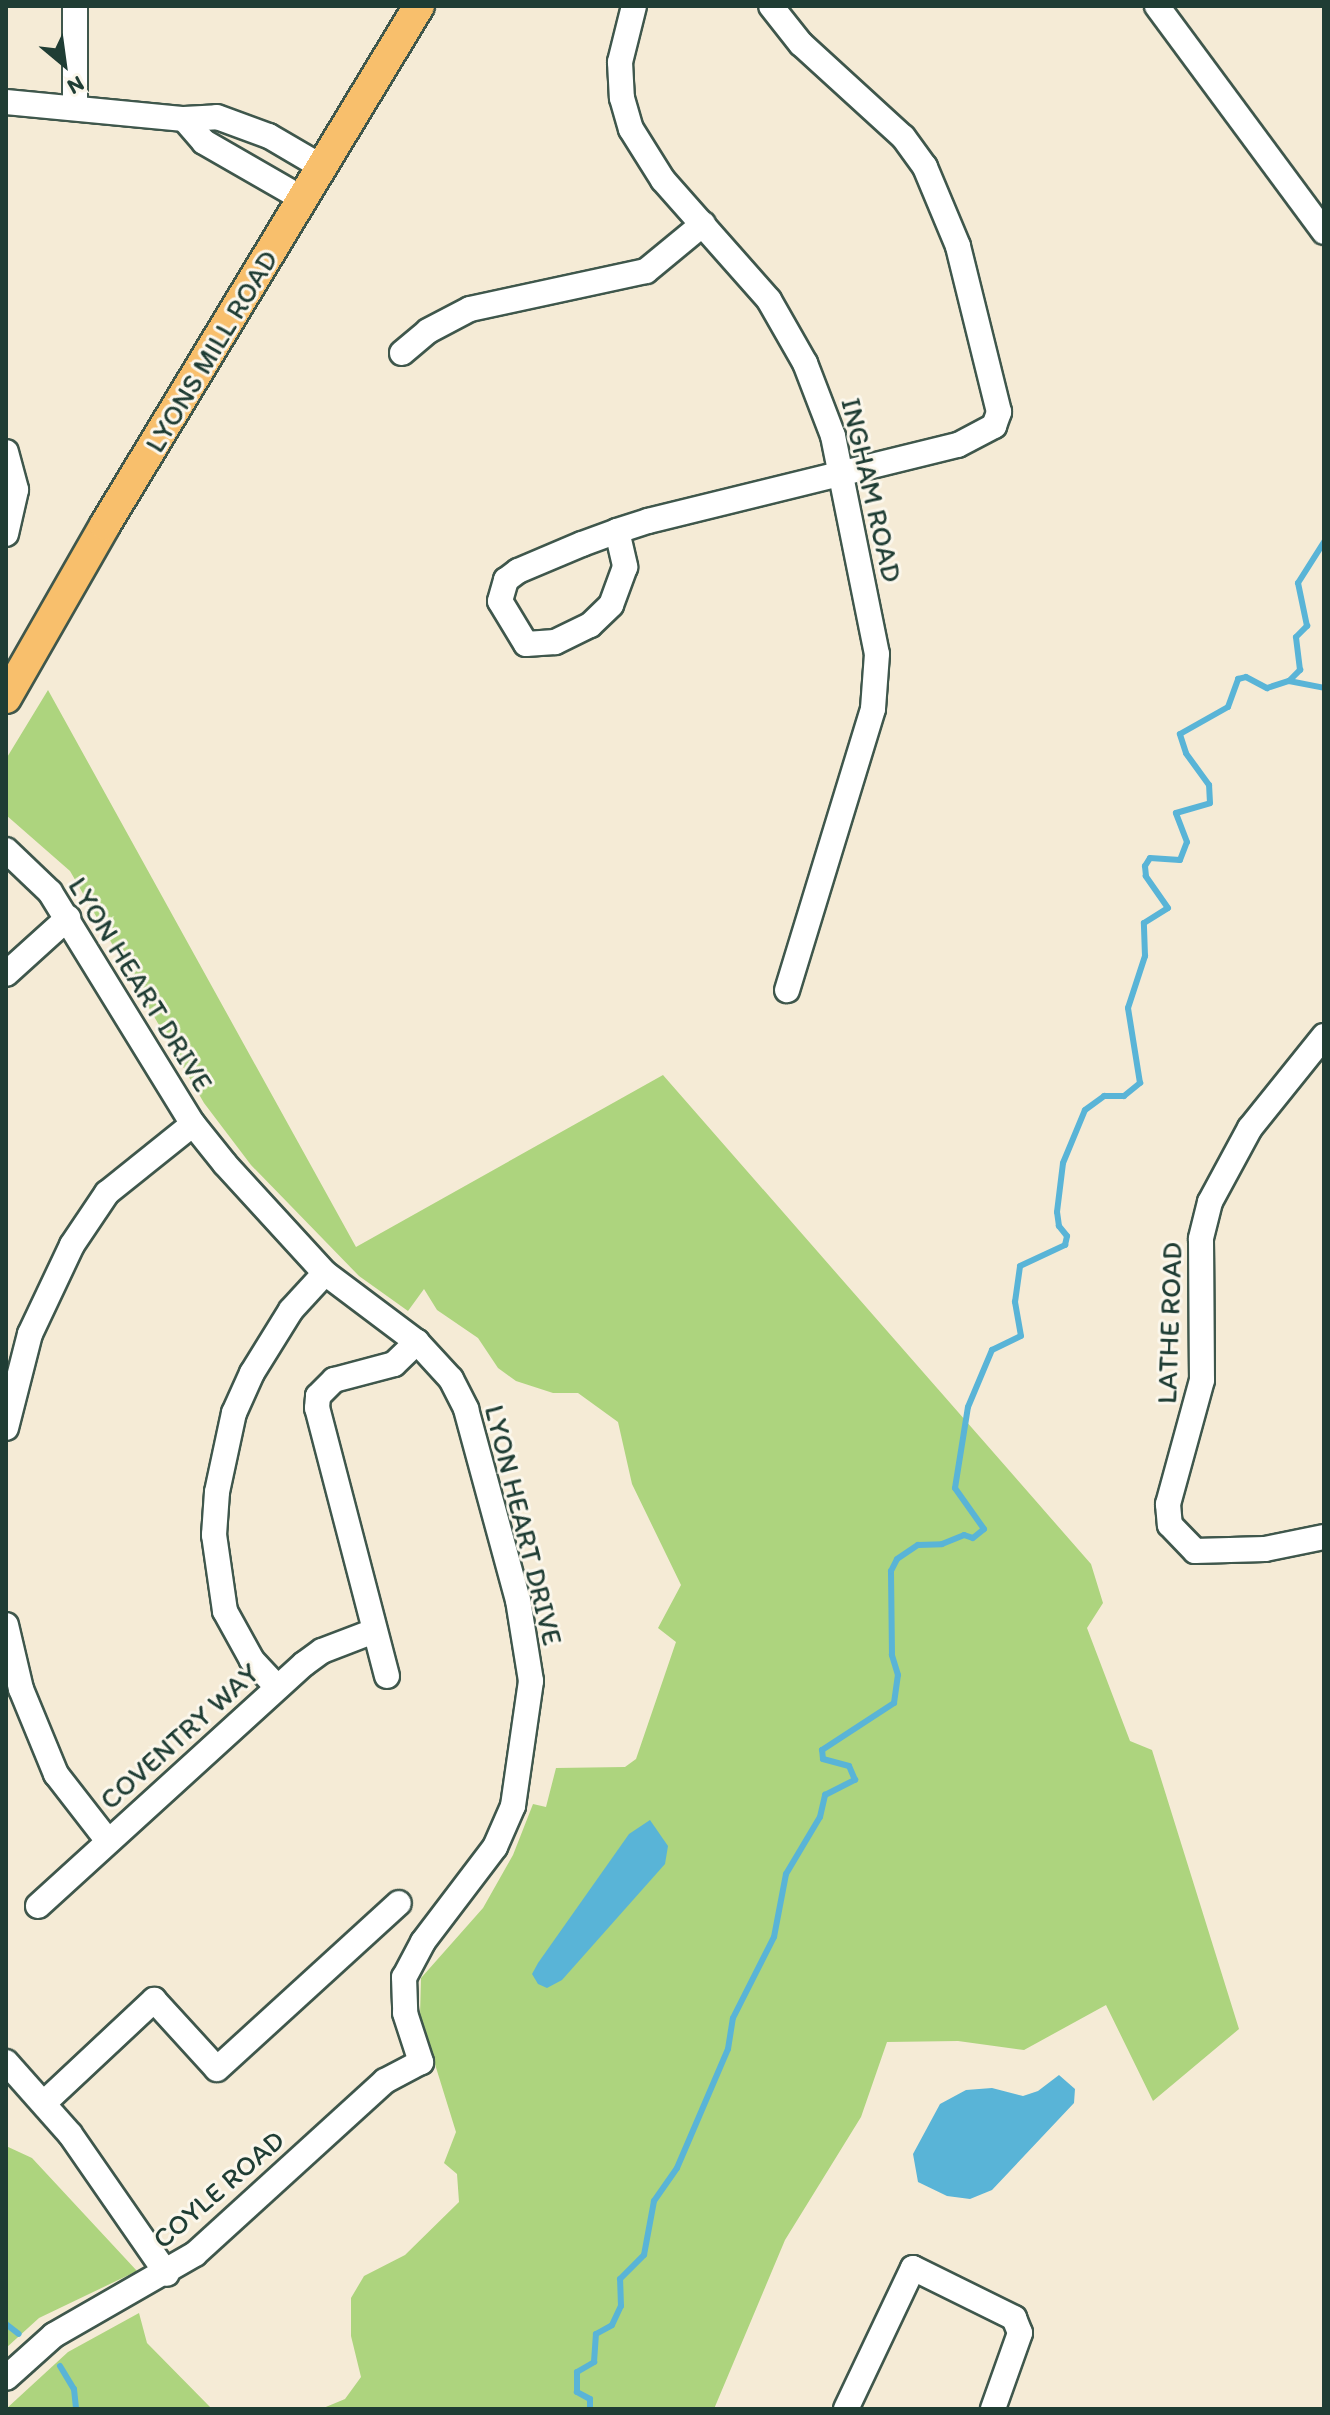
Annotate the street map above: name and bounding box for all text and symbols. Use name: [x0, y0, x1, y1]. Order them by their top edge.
north arrow: [24, 24, 104, 104]
text: N: [63, 70, 89, 101]
street label: LYONS MILL ROAD: [137, 243, 285, 459]
street label: INGHAM ROAD: [835, 395, 909, 585]
street label: LYON HEART DRIVE: [62, 871, 220, 1097]
street label: LATHE ROAD: [1149, 1241, 1189, 1405]
street label: LYON HEART DRIVE: [478, 1401, 570, 1649]
street label: COVENTRY WAY: [93, 1656, 265, 1816]
street label: COYLE ROAD: [145, 2123, 291, 2255]

